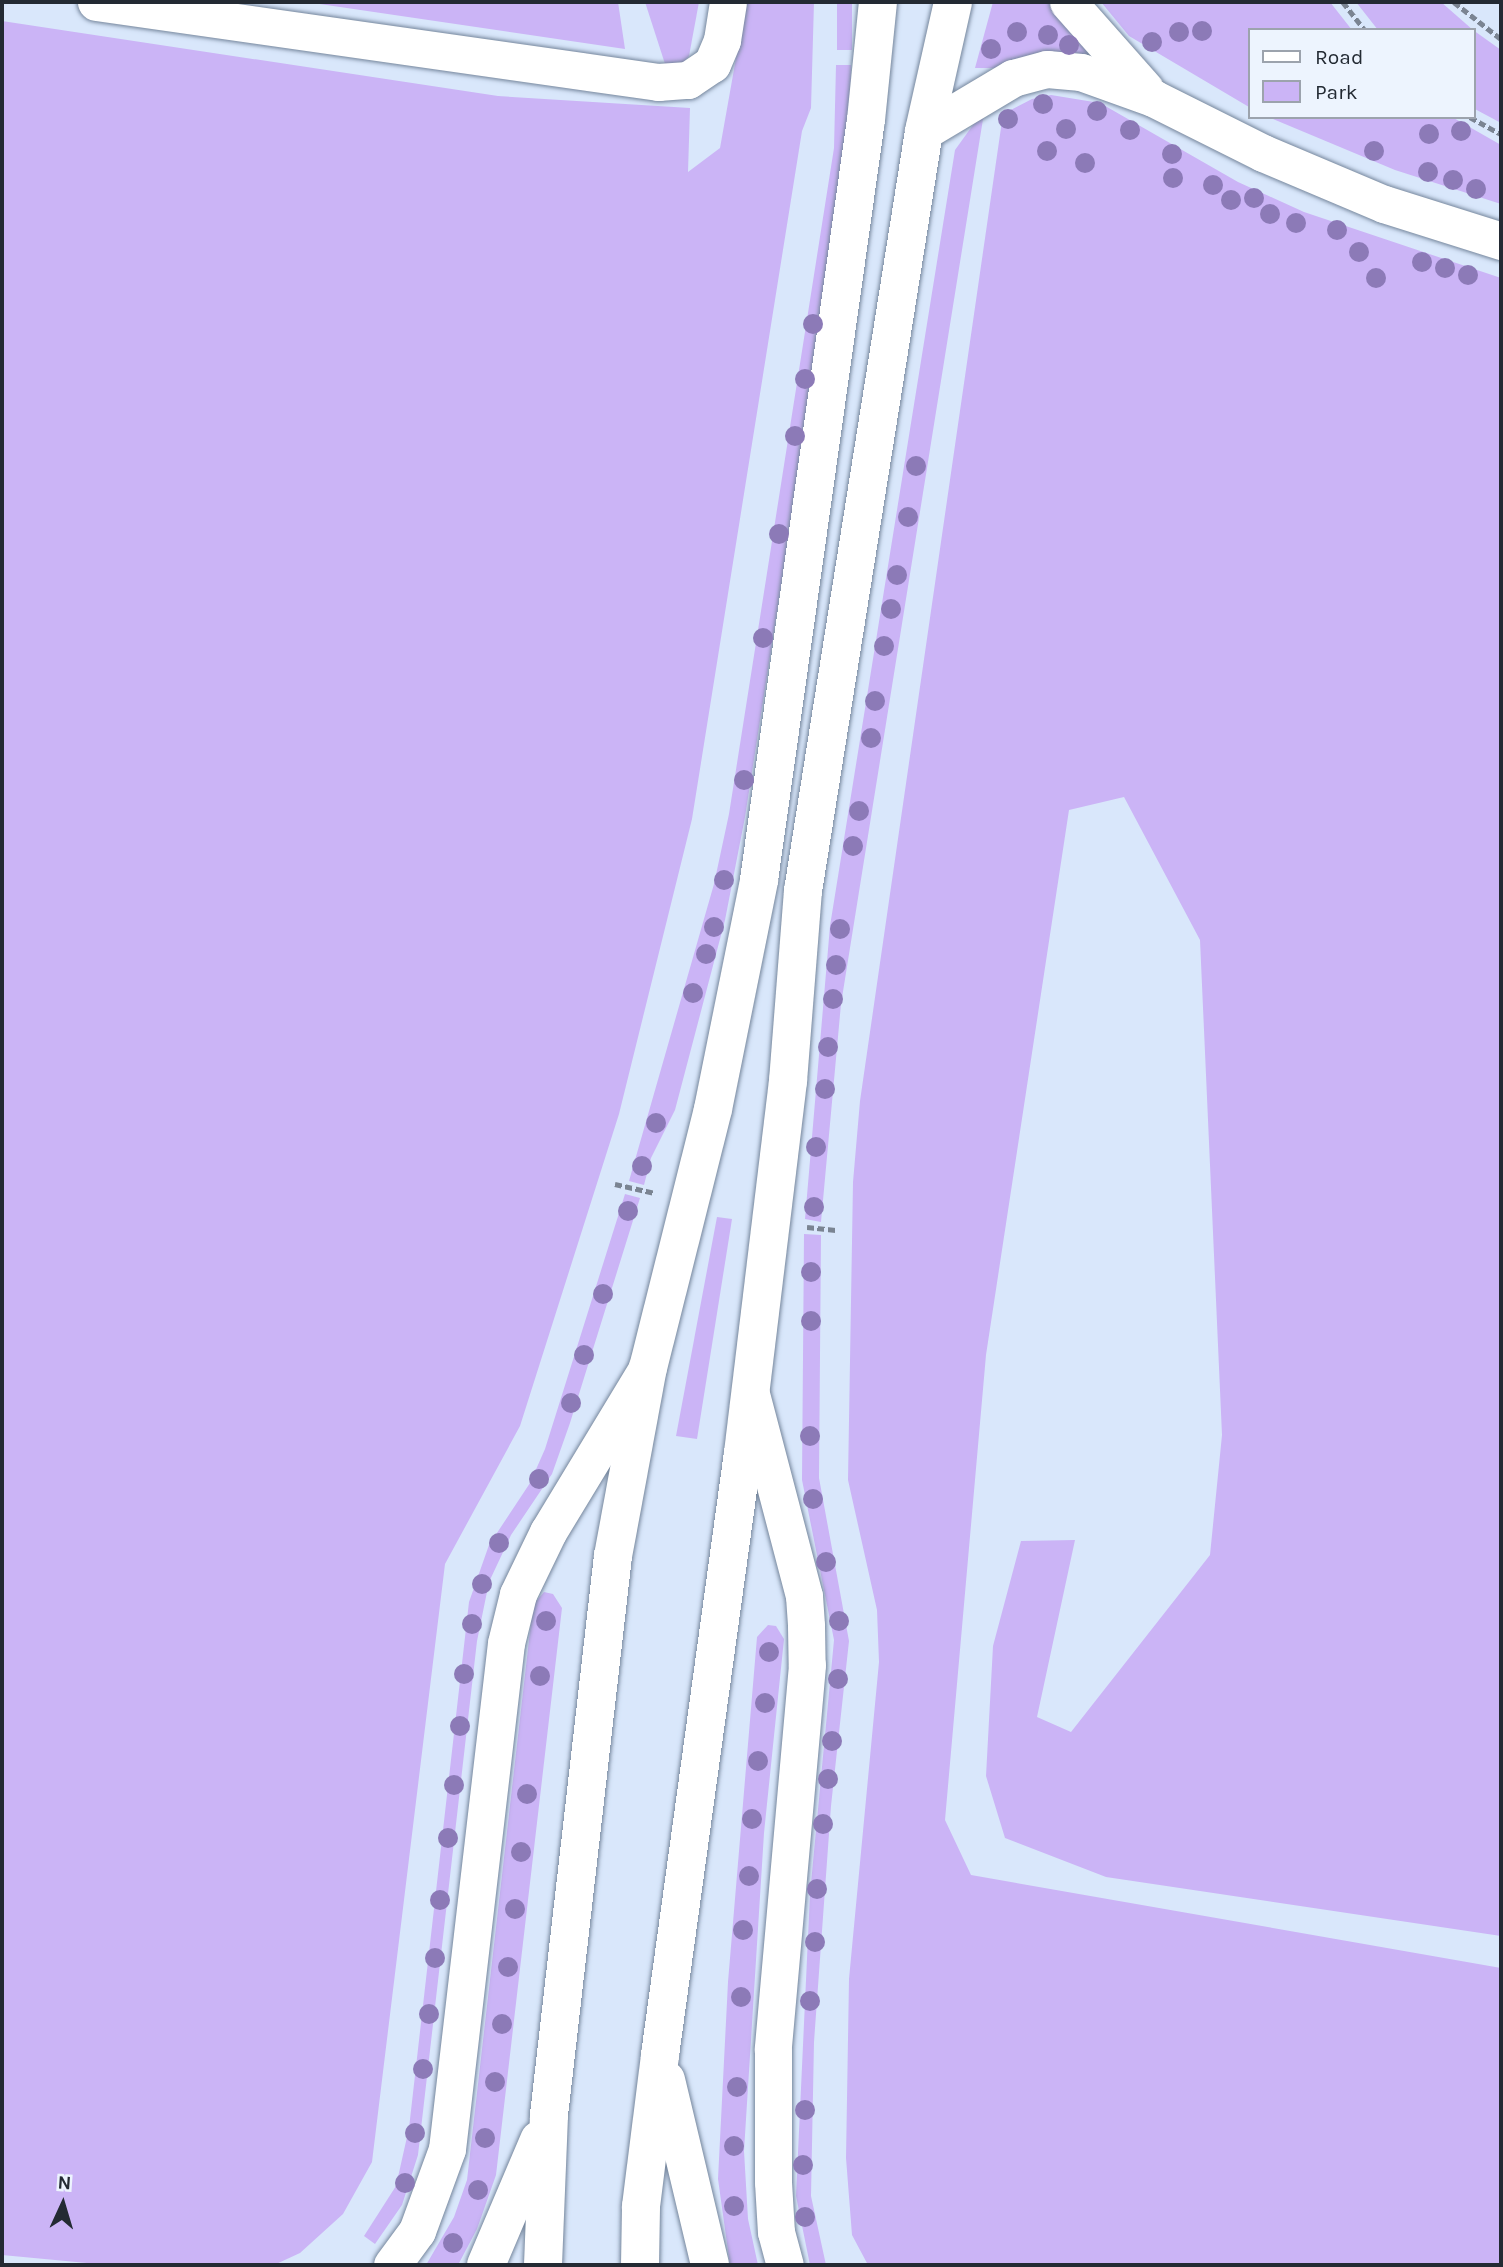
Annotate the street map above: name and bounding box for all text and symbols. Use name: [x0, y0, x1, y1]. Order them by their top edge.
legend: [1248, 28, 1475, 119]
text: Road: [1315, 45, 1363, 69]
text: Park: [1315, 80, 1358, 104]
north arrow: [28, 2169, 98, 2239]
text: N: [57, 2172, 72, 2194]

